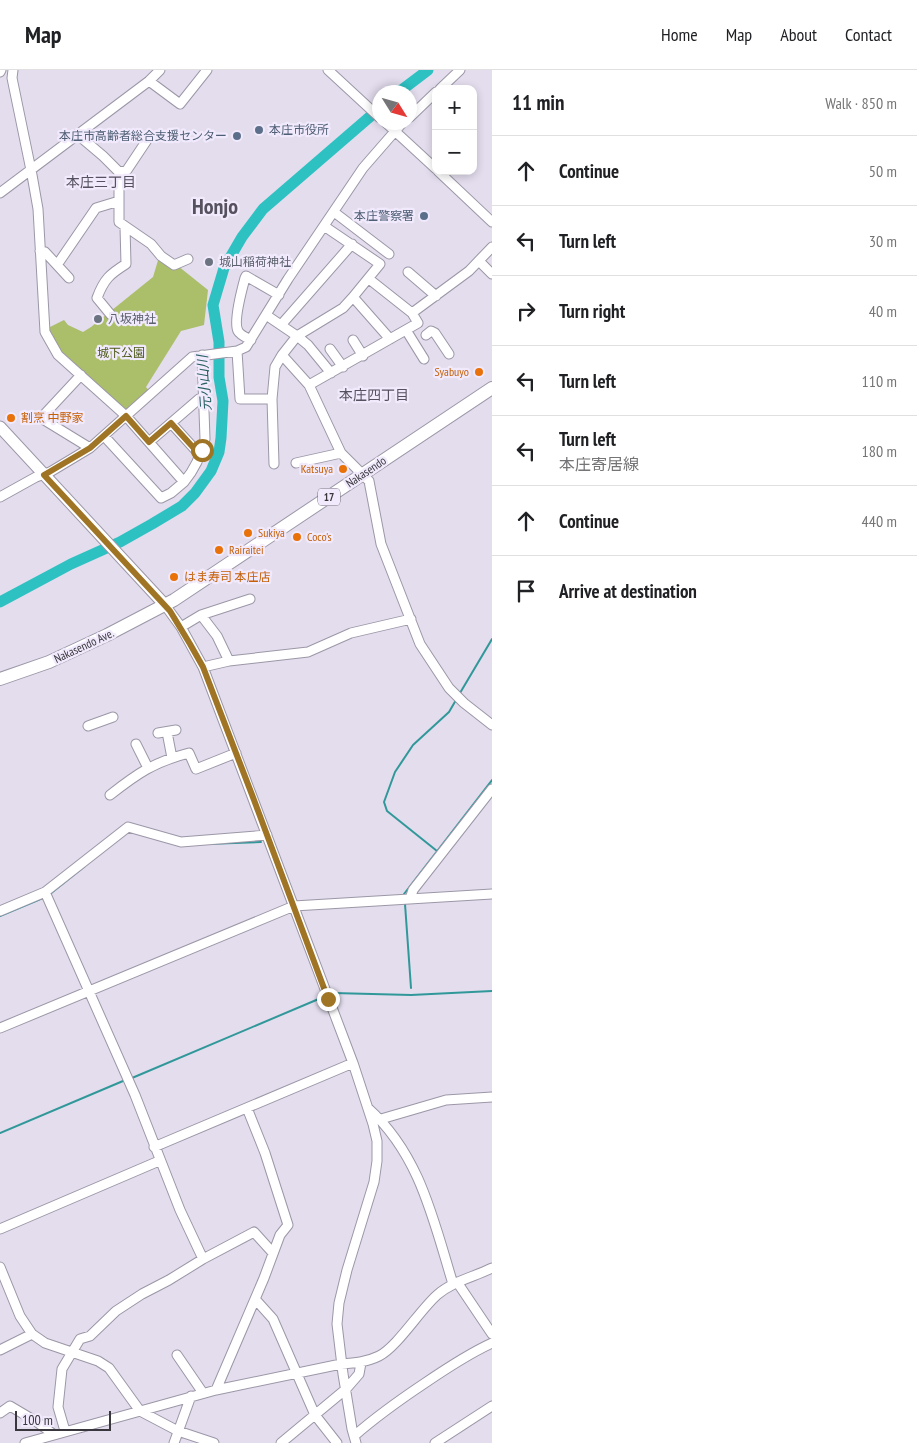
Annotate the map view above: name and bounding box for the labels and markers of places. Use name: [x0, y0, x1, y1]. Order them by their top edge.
place label: 本庄市役所: [269, 122, 329, 137]
marker: 本庄市役所: [253, 124, 265, 136]
place label: 本庄市高齢者総合支援センター: [59, 128, 227, 143]
marker: 本庄市高齢者総合支援センター: [231, 130, 243, 142]
place label: 本庄警察署: [354, 208, 414, 223]
marker: 本庄警察署: [418, 210, 430, 222]
place label: 城山稲荷神社: [219, 254, 291, 269]
marker: 城山稲荷神社: [203, 256, 215, 268]
place label: 八坂神社: [108, 311, 156, 326]
marker: 八坂神社: [92, 313, 104, 325]
place label: Syabuyo: [434, 364, 469, 379]
marker: Syabuyo: [473, 366, 485, 378]
place label: 割烹 中野家: [21, 410, 84, 425]
marker: 割烹 中野家: [5, 412, 17, 424]
place label: Katsuya: [301, 461, 333, 476]
marker: Katsuya: [337, 463, 349, 475]
place label: Sukiya: [258, 525, 285, 540]
marker: Sukiya: [242, 527, 254, 539]
place label: Coco's: [307, 529, 332, 544]
marker: Coco's: [291, 531, 303, 543]
place label: Rairaitei: [229, 542, 264, 557]
marker: Rairaitei: [213, 544, 225, 556]
place label: はま寿司 本庄店: [184, 569, 271, 584]
marker: はま寿司 本庄店: [168, 571, 180, 583]

